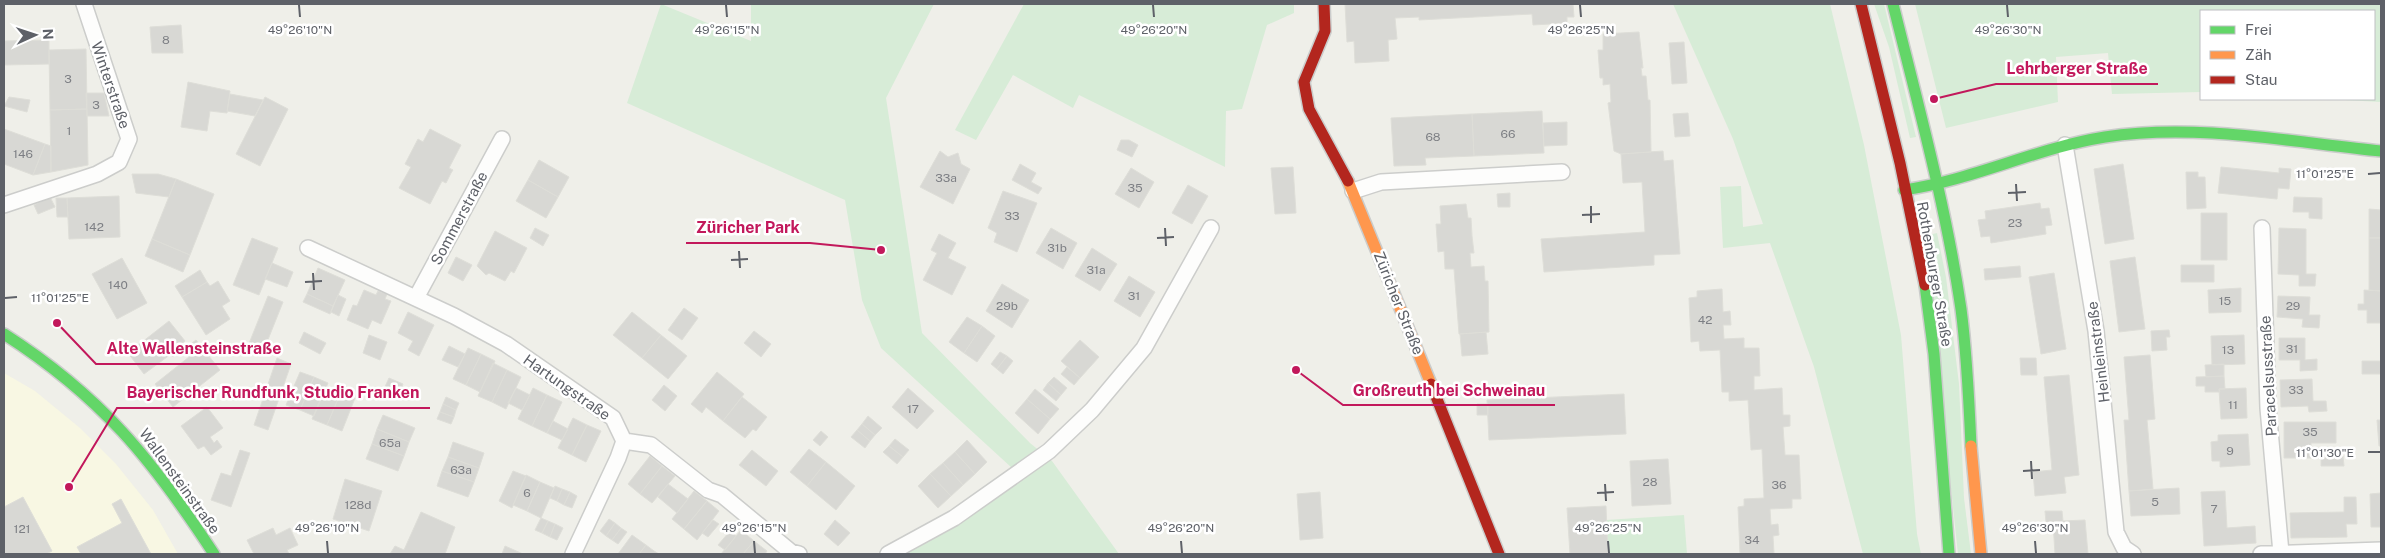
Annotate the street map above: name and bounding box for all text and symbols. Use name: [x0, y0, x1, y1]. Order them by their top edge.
north arrow: [10, 10, 60, 60]
legend: [2200, 10, 2375, 100]
text: Frei: [2245, 21, 2272, 38]
text: 49°26'10"N: [268, 23, 332, 37]
text: 49°26'15"N: [695, 23, 759, 37]
text: 49°26'20"N: [1121, 23, 1187, 37]
text: 49°26'25"N: [1547, 23, 1615, 37]
text: 49°26'30"N: [1974, 23, 2042, 37]
text: N: [40, 28, 56, 40]
house number: 8: [162, 33, 170, 47]
street label: Winterstraße: [88, 39, 134, 131]
text: Zäh: [2245, 46, 2272, 63]
callout: Lehrberger Straße: [1996, 53, 2158, 84]
text: Lehrberger Straße: [2006, 59, 2148, 78]
text: Stau: [2245, 71, 2278, 88]
house number: 3: [64, 72, 72, 86]
house number: 3: [92, 98, 100, 112]
house number: 1: [67, 124, 71, 138]
house number: 66: [1501, 127, 1515, 141]
house number: 68: [1425, 130, 1441, 144]
house number: 146: [13, 147, 33, 161]
text: 11°01'25"E: [2296, 167, 2354, 181]
street label: Sommerstraße: [427, 168, 491, 268]
house number: 33a: [935, 171, 957, 185]
house number: 35: [1127, 181, 1143, 195]
street label: Rothenburger Straße: [1914, 200, 1956, 348]
house number: 33: [1004, 209, 1020, 223]
callout: Züricher Park: [686, 212, 810, 243]
house number: 23: [2008, 216, 2022, 230]
text: Züricher Park: [696, 218, 800, 237]
house number: 142: [84, 220, 104, 234]
house number: 31b: [1047, 241, 1067, 255]
street label: Züricher Straße: [1371, 249, 1427, 357]
house number: 31a: [1086, 263, 1106, 277]
house number: 140: [108, 278, 128, 292]
house number: 31: [1128, 289, 1140, 303]
text: 11°01'25"E: [31, 291, 89, 305]
house number: 15: [2219, 294, 2232, 308]
house number: 29b: [996, 299, 1018, 313]
house number: 29: [2286, 299, 2300, 313]
street label: Heinleinstraße: [2083, 300, 2113, 404]
house number: 42: [1698, 313, 1712, 327]
street label: Paracelsusstraße: [2256, 315, 2280, 437]
callout: Alte Wallensteinstraße: [96, 333, 291, 364]
text: Alte Wallensteinstraße: [107, 339, 281, 358]
house number: 31: [2286, 342, 2298, 356]
house number: 13: [2222, 343, 2234, 357]
street label: Hartungstraße: [520, 351, 614, 423]
callout: Großreuth bei Schweinau: [1343, 374, 1555, 405]
callout: Bayerischer Rundfunk, Studio Franken: [117, 377, 430, 408]
text: Großreuth bei Schweinau: [1353, 381, 1545, 400]
text: Bayerischer Rundfunk, Studio Franken: [126, 383, 420, 402]
house number: 33: [2288, 383, 2304, 397]
house number: 11: [2228, 398, 2238, 412]
house number: 17: [907, 402, 919, 416]
street label: Wallensteinstraße: [136, 425, 224, 537]
house number: 35: [2302, 425, 2318, 439]
house number: 65a: [379, 436, 401, 450]
house number: 9: [2226, 444, 2234, 458]
text: 11°01'30"E: [2296, 446, 2354, 460]
house number: 63a: [450, 463, 472, 477]
house number: 28: [1643, 475, 1658, 489]
house number: 36: [1772, 478, 1786, 492]
house number: 6: [523, 486, 531, 500]
house number: 5: [2151, 495, 2159, 509]
house number: 128d: [345, 498, 371, 512]
house number: 7: [2210, 502, 2218, 516]
text: 49°26'10"N: [295, 521, 359, 535]
text: 49°26'15"N: [722, 521, 786, 535]
text: 49°26'20"N: [1148, 521, 1214, 535]
text: 49°26'25"N: [1574, 521, 1642, 535]
text: 49°26'30"N: [2001, 521, 2069, 535]
house number: 121: [14, 522, 30, 536]
house number: 34: [1744, 533, 1760, 547]

